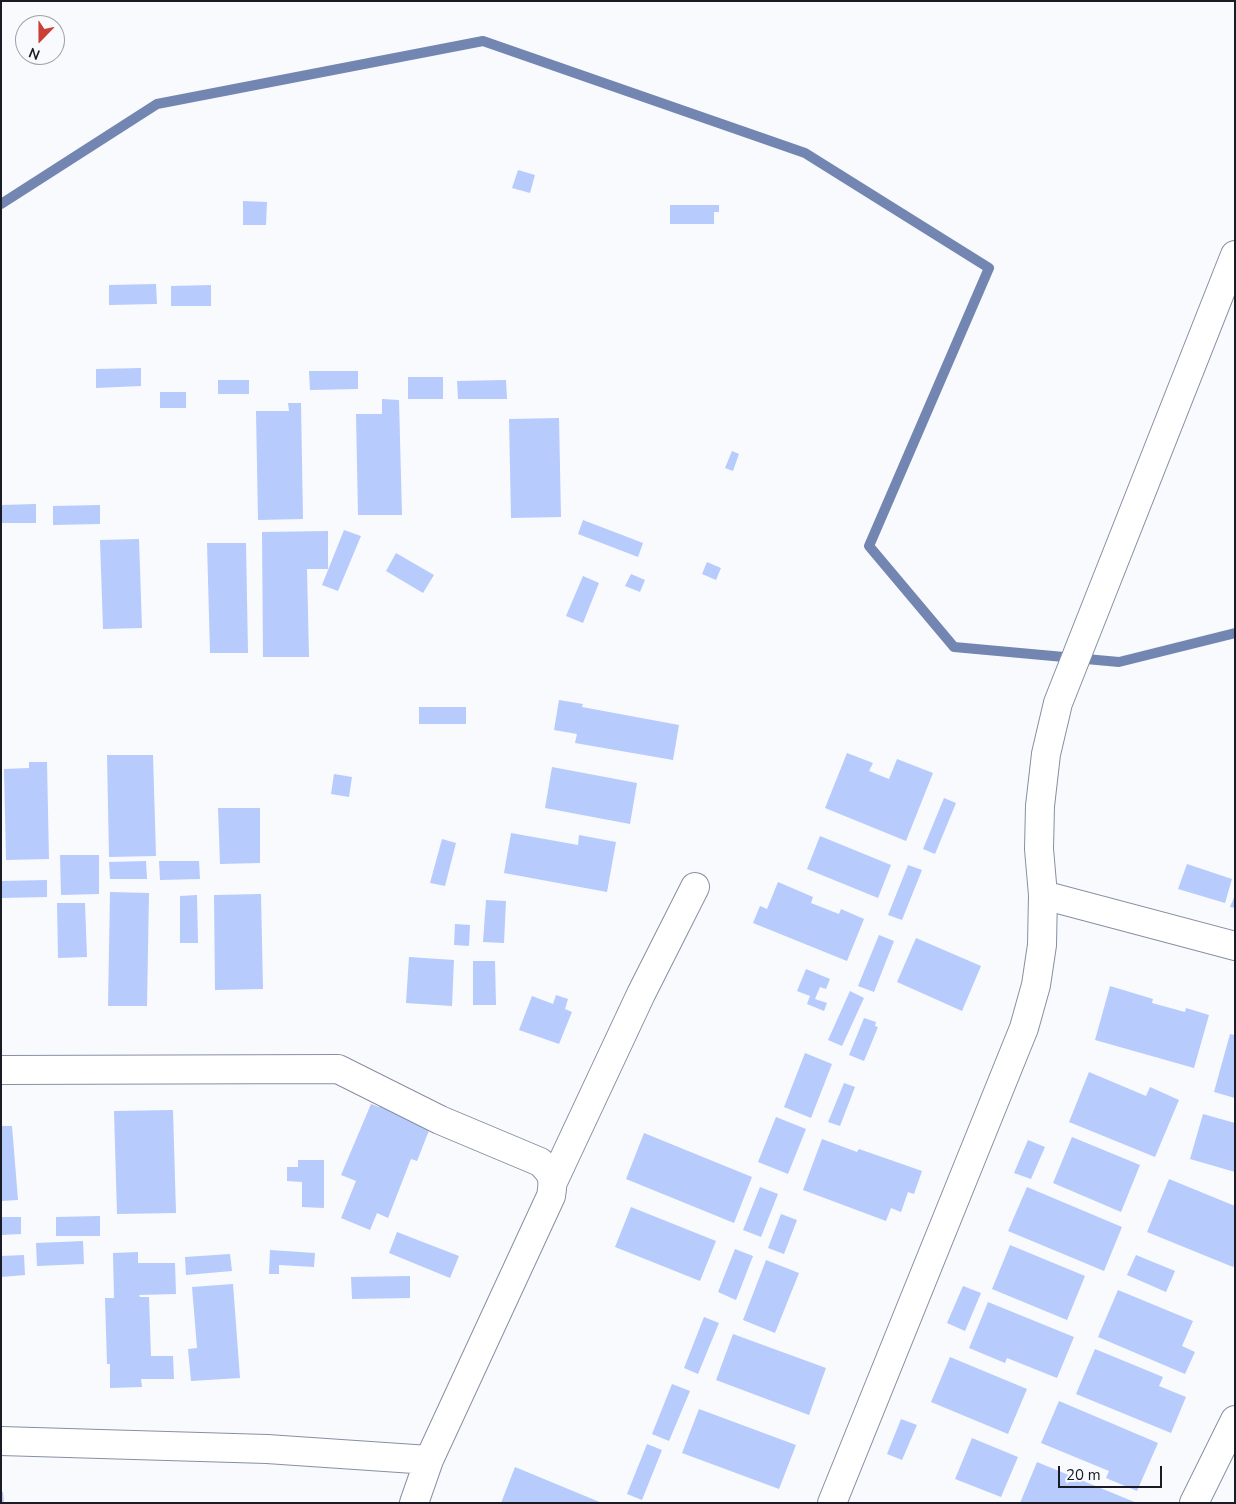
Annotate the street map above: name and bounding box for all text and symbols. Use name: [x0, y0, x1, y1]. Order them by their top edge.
north arrow: [15, 15, 65, 65]
text: N: [26, 43, 43, 64]
scale bar: [1061, 1456, 1165, 1488]
text: 20 m: [1066, 1465, 1101, 1485]

